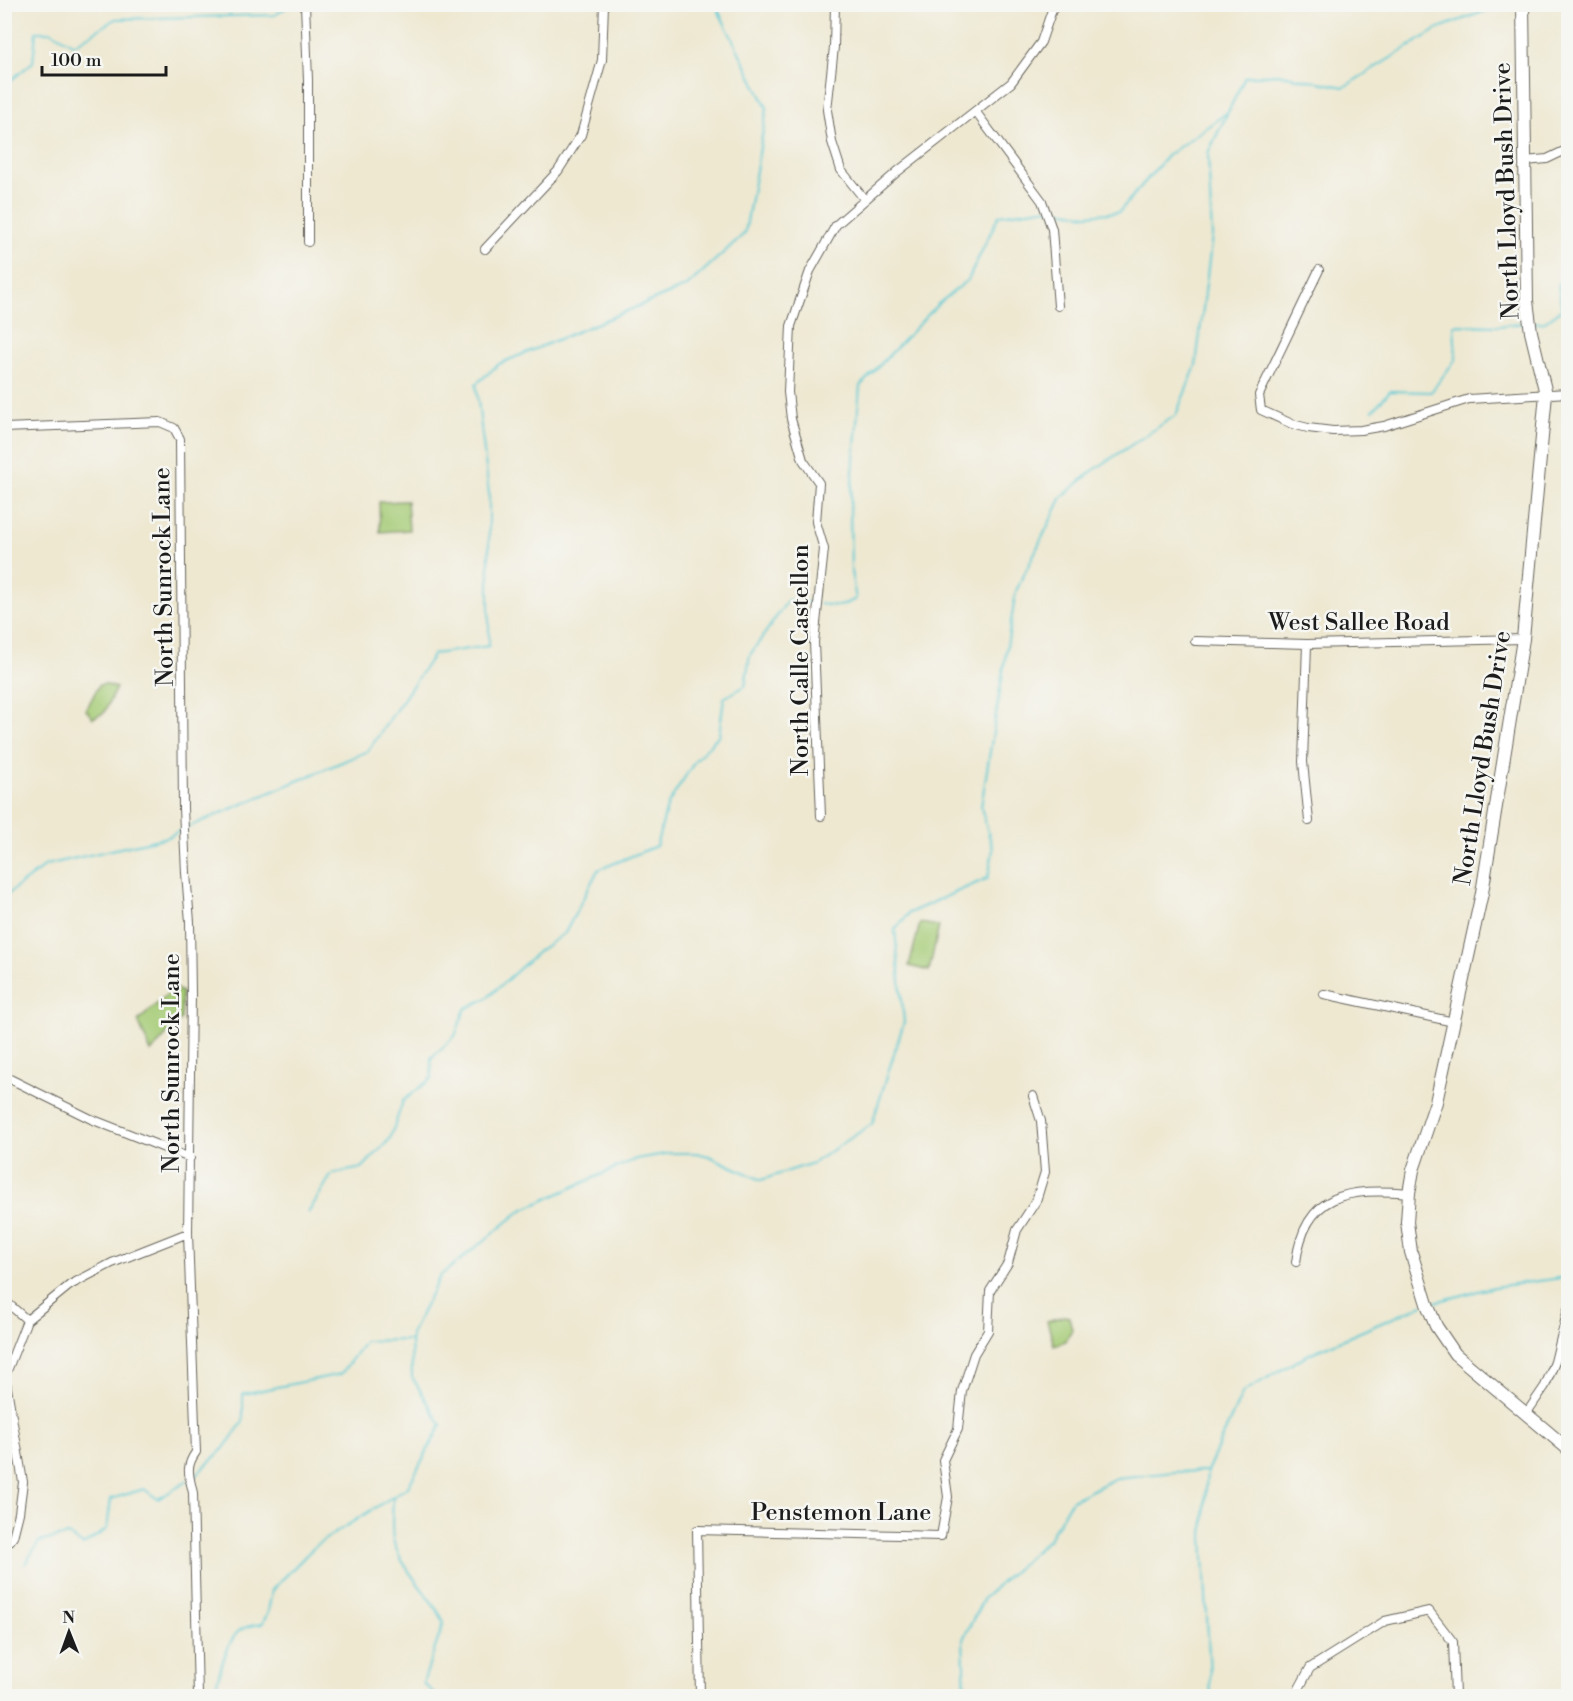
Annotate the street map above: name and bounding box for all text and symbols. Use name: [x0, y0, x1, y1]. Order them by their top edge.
scale bar: [42, 39, 166, 77]
text: 100 m: [51, 49, 102, 72]
street label: North Lloyd Bush Drive: [1488, 62, 1526, 320]
street label: North Sunrock Lane: [147, 467, 181, 687]
street label: North Calle Castellon: [786, 544, 816, 776]
street label: West Sallee Road: [1267, 608, 1450, 638]
street label: North Lloyd Bush Drive: [1448, 629, 1518, 888]
street label: North Sunrock Lane: [157, 953, 187, 1173]
street label: Penstemon Lane: [751, 1498, 931, 1528]
north arrow: [39, 1602, 99, 1662]
text: N: [62, 1608, 76, 1628]

